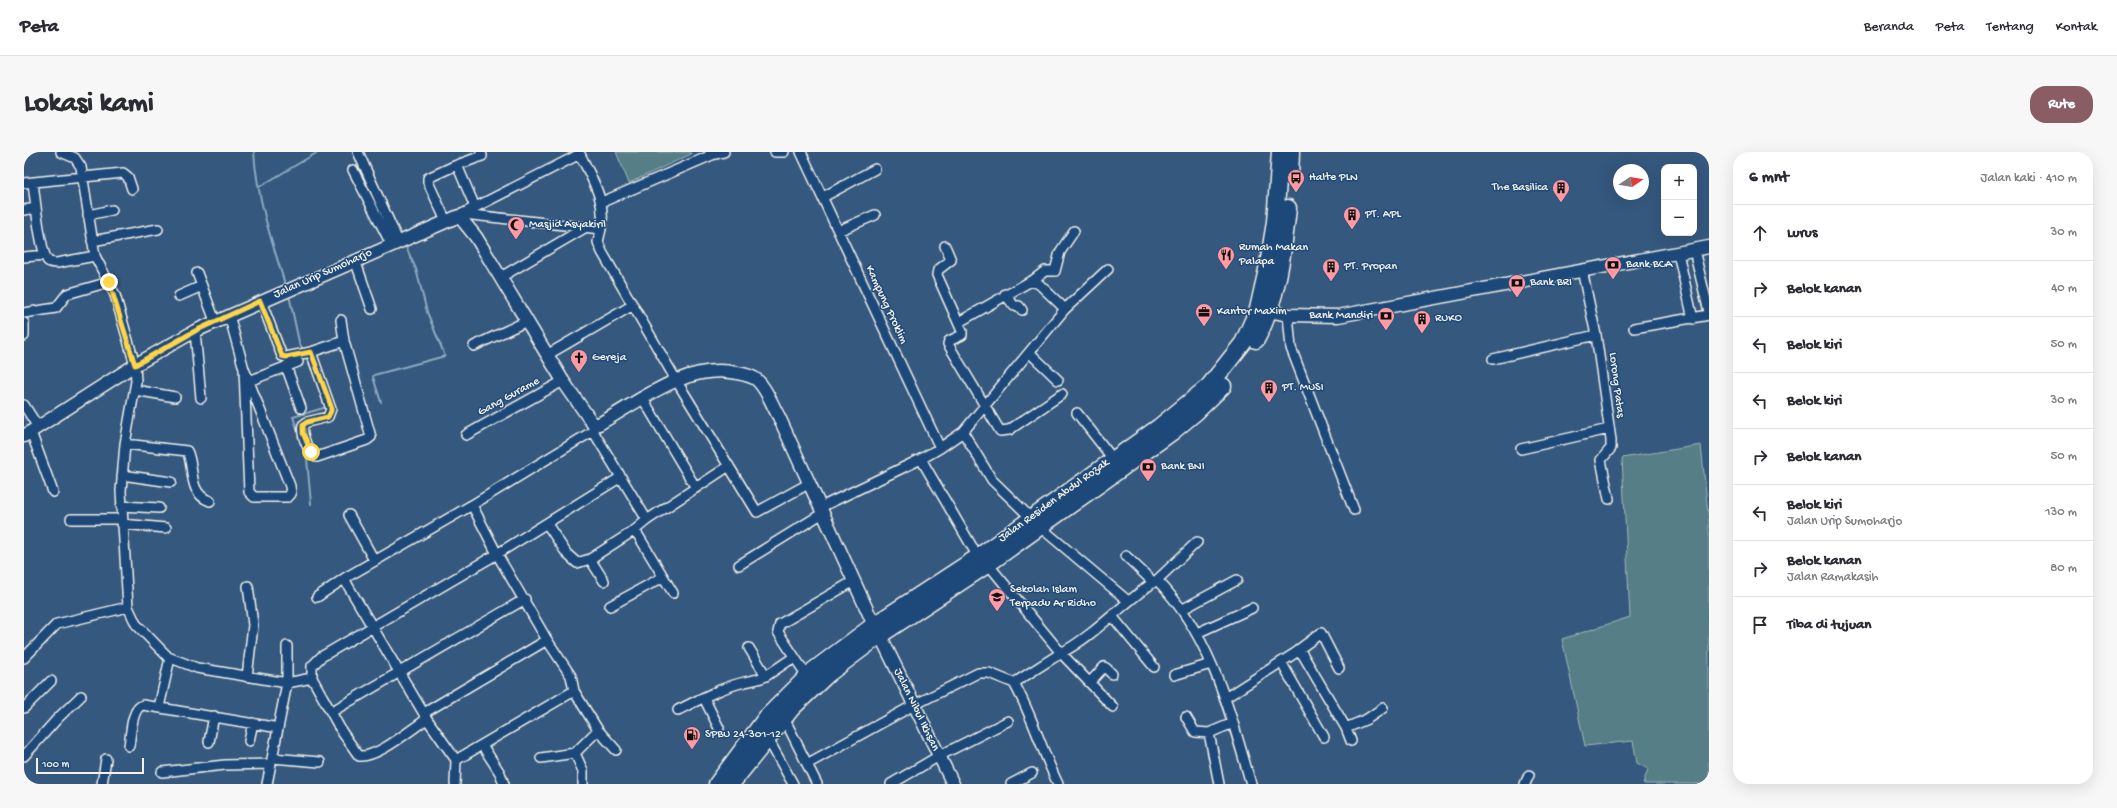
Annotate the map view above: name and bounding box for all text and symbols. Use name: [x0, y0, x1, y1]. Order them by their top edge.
text: Peta: [20, 16, 59, 39]
text: Beranda: [1864, 19, 1914, 36]
text: Peta: [1936, 19, 1964, 36]
text: Tentang: [1986, 19, 2034, 36]
text: Kontak: [2056, 19, 2097, 36]
button: Rute: [2030, 86, 2093, 123]
text: Lokasi kami: [24, 88, 154, 121]
north arrow: [1613, 164, 1649, 200]
map controls: [1661, 164, 1697, 236]
button: +: [1661, 164, 1697, 200]
bus stop icon: Halte PLN: [1286, 168, 1306, 193]
text: 6 mnt: [1749, 168, 1789, 188]
place label: Halte PLN: [1309, 171, 1358, 185]
text: Jalan kaki · 410 m: [1981, 171, 2077, 186]
building icon: The Basilica: [1551, 178, 1571, 203]
place label: The Basilica: [1491, 181, 1548, 195]
button: −: [1661, 200, 1697, 236]
building icon: PT. APL: [1342, 205, 1362, 230]
place label: PT. APL: [1364, 208, 1402, 222]
mosque icon: Masjid Asyakiril: [506, 215, 526, 240]
place label: Masjid Asyakiril: [529, 218, 606, 232]
icon: ahead: [1749, 222, 1771, 244]
text: Lurus: [1787, 224, 1817, 242]
text: 30 m: [2051, 225, 2077, 240]
place label: Rumah Makan Palapa: [1238, 241, 1308, 269]
restaurant icon: Rumah Makan Palapa: [1216, 245, 1236, 270]
street label: Jalan Urip Sumoharjo: [272, 246, 374, 302]
bank icon: Bank BCA: [1603, 255, 1623, 280]
building icon: PT. Propan: [1321, 257, 1341, 282]
place label: Bank BCA: [1625, 258, 1673, 272]
place label: PT. Propan: [1343, 260, 1398, 274]
street label: Kampung Proklim: [862, 264, 910, 347]
route end: [100, 273, 118, 291]
bank icon: Bank BRI: [1507, 273, 1527, 298]
place label: Bank BRI: [1529, 276, 1572, 290]
icon: right: [1749, 278, 1771, 300]
text: Belok kanan: [1787, 280, 1861, 298]
text: 40 m: [2051, 281, 2077, 296]
office icon: Kantor Maxim: [1194, 302, 1214, 327]
place label: Kantor Maxim: [1217, 305, 1287, 319]
bank icon: Bank Mandiri: [1376, 306, 1396, 331]
place label: Bank Mandiri: [1308, 309, 1373, 323]
building icon: RUKO: [1412, 309, 1432, 334]
place label: RUKO: [1435, 312, 1462, 326]
icon: left: [1749, 334, 1771, 356]
text: Belok kiri: [1787, 336, 1842, 354]
text: 50 m: [2050, 337, 2077, 352]
church icon: Gereja: [569, 348, 589, 373]
place label: Gereja: [592, 351, 627, 365]
street label: Lorong Patas: [1605, 352, 1627, 419]
street label: Gang Gurame: [476, 374, 543, 420]
building icon: PT. MUSI: [1259, 378, 1279, 403]
place label: PT. MUSI: [1281, 381, 1324, 395]
icon: left: [1749, 390, 1771, 412]
text: Belok kiri: [1787, 392, 1842, 410]
text: 30 m: [2051, 393, 2077, 408]
route start: [302, 443, 320, 461]
icon: right: [1749, 446, 1771, 468]
text: Belok kanan: [1787, 448, 1861, 466]
text: 50 m: [2050, 449, 2077, 464]
street label: Jalan Residen Abdul Rozak: [996, 455, 1113, 546]
bank icon: Bank BNI: [1138, 457, 1158, 482]
place label: Bank BNI: [1160, 460, 1205, 474]
text: Belok kiri: [1787, 496, 1842, 514]
icon: left: [1749, 502, 1771, 524]
text: 130 m: [2045, 505, 2077, 520]
text: Jalan Urip Sumoharjo: [1787, 514, 1902, 529]
text: Belok kanan: [1787, 552, 1861, 570]
icon: right: [1749, 558, 1771, 580]
text: 80 m: [2050, 561, 2077, 576]
text: Jalan Ramakasih: [1787, 570, 1879, 585]
place label: Sekolah Islam Terpadu Ar Ridho: [1009, 583, 1096, 611]
school or university icon: Sekolah Islam Terpadu Ar Ridho: [987, 587, 1007, 612]
icon: arrive: [1749, 614, 1771, 636]
text: Tiba di tujuan: [1787, 616, 1871, 634]
street label: Jalan Nibul Ikhsan: [890, 666, 942, 754]
fuel station icon: SPBU 24-301-12: [682, 725, 702, 750]
place label: SPBU 24-301-12: [705, 728, 781, 742]
scale bar: [36, 756, 144, 775]
text: 100 m: [42, 759, 69, 771]

